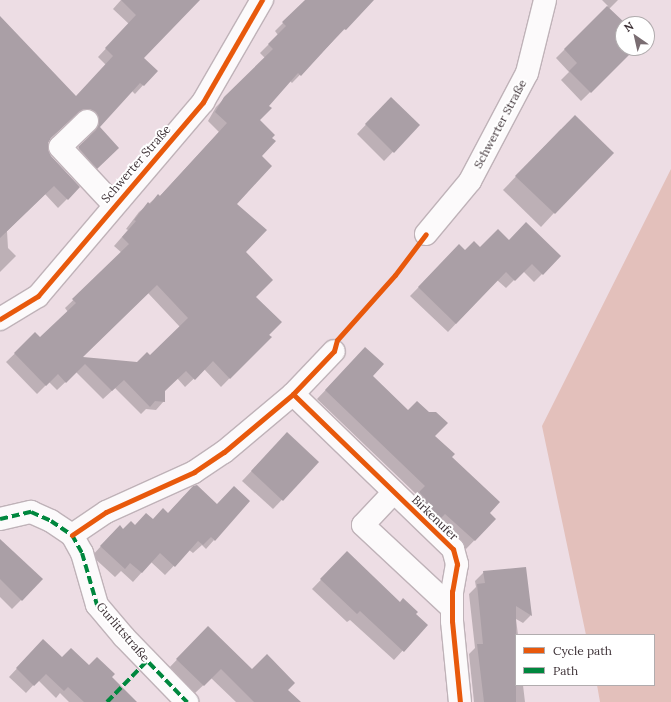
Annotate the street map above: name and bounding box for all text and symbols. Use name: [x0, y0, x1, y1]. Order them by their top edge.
north arrow: [615, 16, 655, 56]
text: N: [621, 19, 636, 35]
street label: Schwerter Straße: [471, 77, 529, 171]
street label: Schwerter Straße: [98, 122, 174, 206]
street label: Birkenufer: [409, 492, 461, 544]
street label: Gurlittstraße: [93, 599, 153, 665]
legend: [515, 634, 655, 686]
text: Cycle path: [553, 643, 612, 658]
text: Path: [553, 663, 578, 678]

